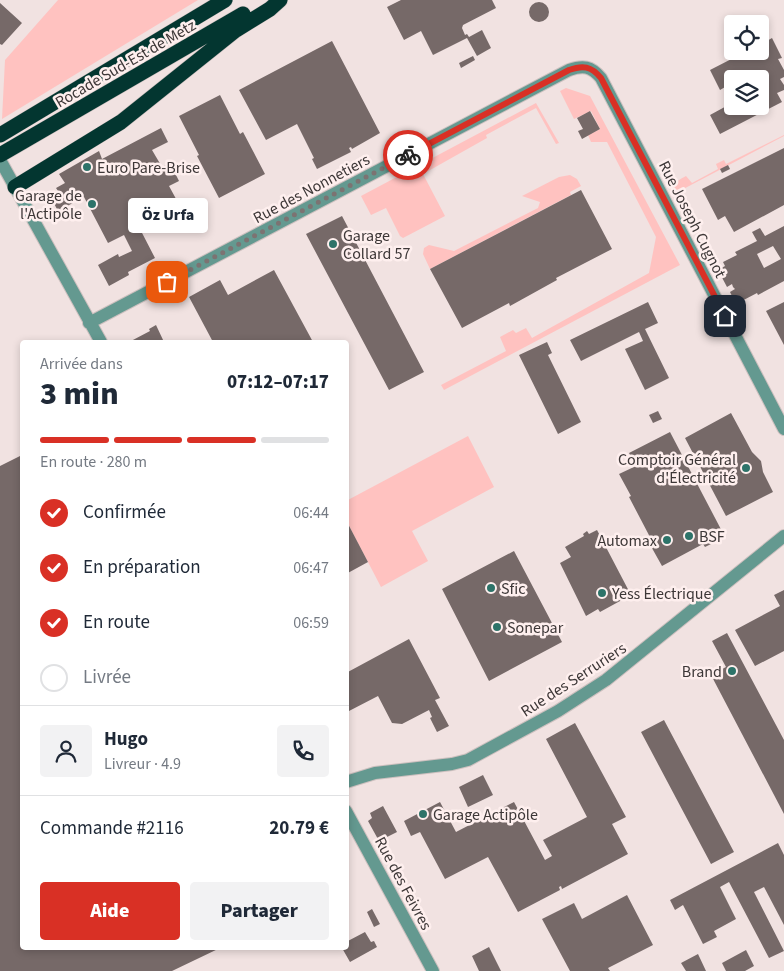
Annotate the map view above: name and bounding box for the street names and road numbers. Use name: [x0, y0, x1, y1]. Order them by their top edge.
street label: Rocade Sud-Est de Metz: [51, 14, 200, 113]
street label: Rue des Nonnetiers: [249, 149, 374, 229]
street label: Rue Joseph Cugnot: [653, 157, 731, 282]
street label: Rue des Serruriers: [517, 637, 631, 722]
street label: Rue des Feivres: [369, 833, 437, 934]

